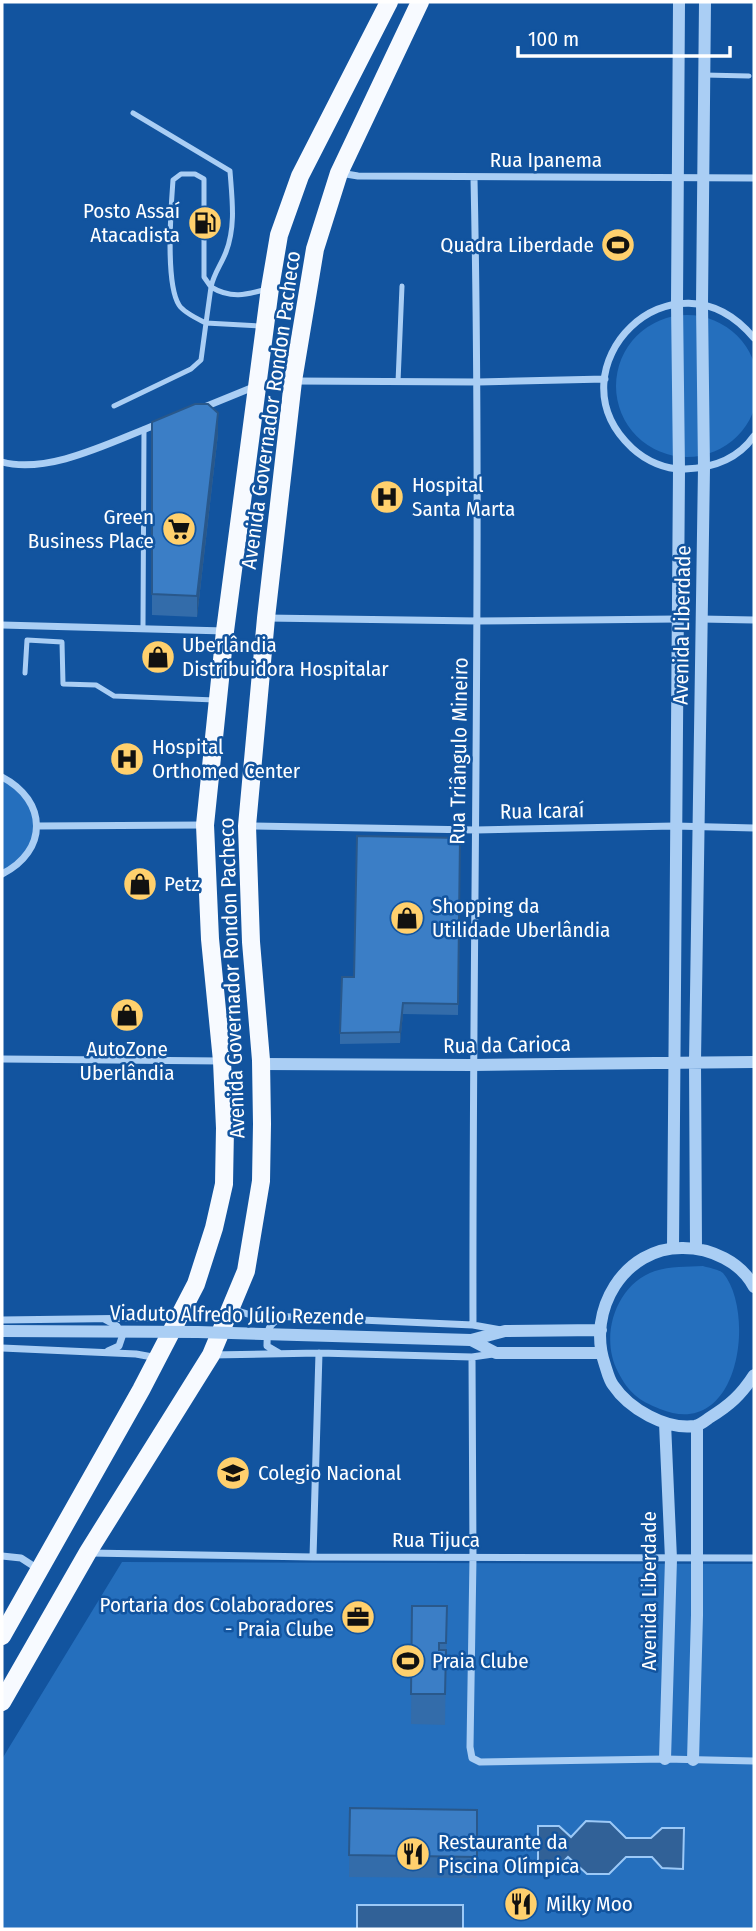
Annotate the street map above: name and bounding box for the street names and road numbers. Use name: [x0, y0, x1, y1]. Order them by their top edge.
street label: Rua Ipanema: [490, 147, 602, 173]
street label: Avenida Governador Rondon Pacheco: [236, 249, 306, 571]
street label: Avenida Liberdade: [668, 545, 696, 705]
street label: Rua Triângulo Mineiro: [444, 657, 474, 845]
street label: Rua Icaraí: [500, 797, 584, 825]
street label: Avenida Governador Rondon Pacheco: [213, 817, 251, 1139]
street label: Rua da Carioca: [443, 1031, 571, 1059]
street label: Viaduto Alfredo Júlio Rezende: [110, 1300, 364, 1330]
street label: Avenida Liberdade: [636, 1511, 662, 1671]
street label: Rua Tijuca: [392, 1527, 480, 1553]

